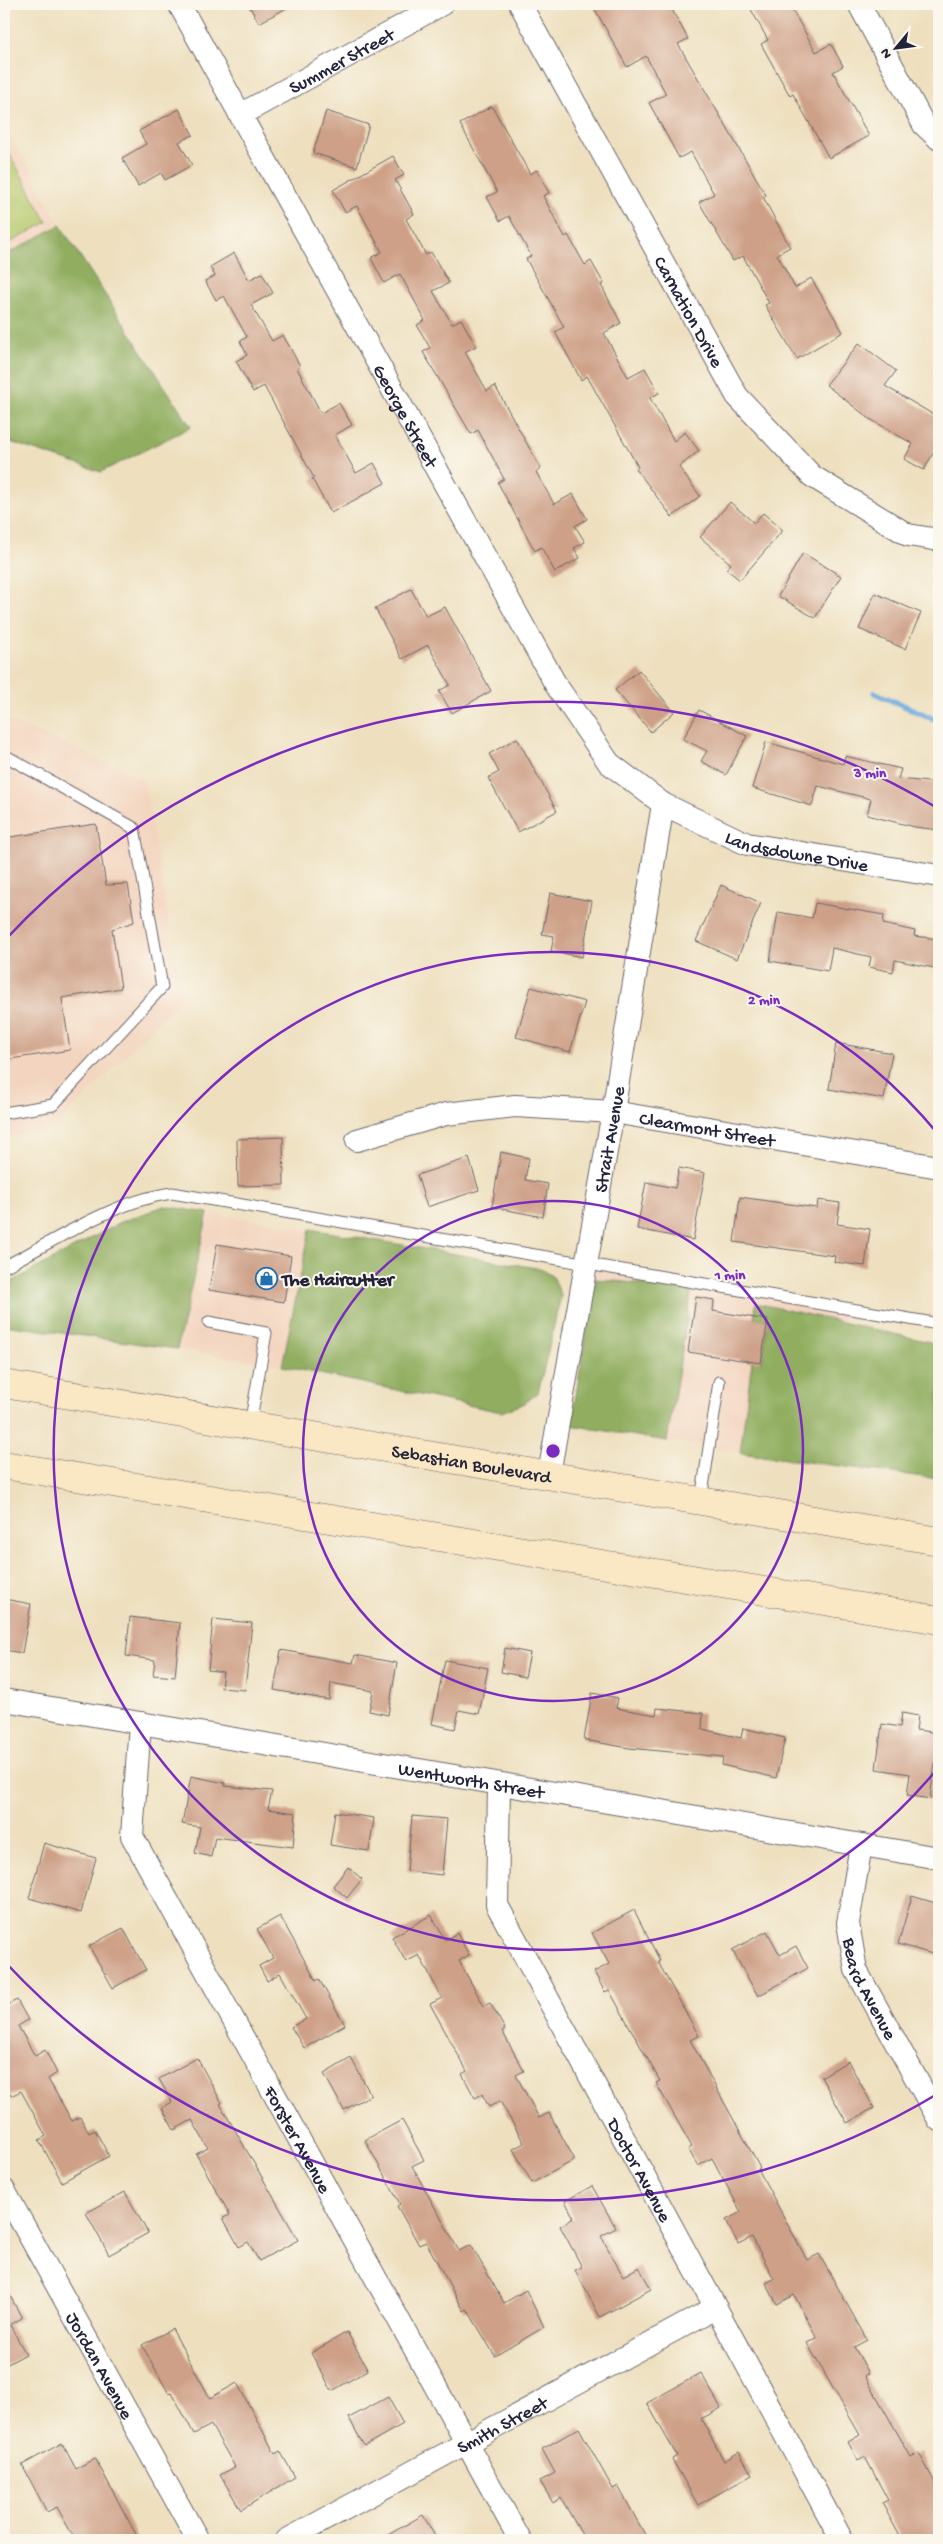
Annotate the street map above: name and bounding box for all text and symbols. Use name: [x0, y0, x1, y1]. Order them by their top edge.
north arrow: [870, 22, 920, 72]
street label: Summer Street: [286, 23, 401, 101]
text: N: [877, 45, 896, 61]
street label: Carnation Drive: [647, 253, 727, 373]
street label: George Street: [366, 361, 442, 474]
text: 3 min: [853, 765, 887, 783]
street label: Landsdowne Drive: [721, 827, 870, 879]
text: 2 min: [748, 992, 781, 1010]
street label: Strait Avenue: [591, 1085, 632, 1195]
street label: Clearmont Street: [637, 1109, 778, 1154]
shop icon: The Haircutter: [254, 1266, 278, 1290]
text: 1 min: [714, 1267, 746, 1285]
place label: The Haircutter: [280, 1270, 396, 1293]
street label: Sebastian Boulevard: [389, 1441, 554, 1491]
centre of rings: [544, 1442, 562, 1460]
street label: Wentworth Street: [396, 1759, 548, 1806]
street label: Beard Avenue: [836, 1936, 900, 2045]
street label: Forster Avenue: [256, 2082, 335, 2198]
street label: Doctor Avenue: [599, 2113, 675, 2227]
street label: Jordan Avenue: [59, 2309, 137, 2424]
street label: Smith Street: [454, 2392, 554, 2461]

